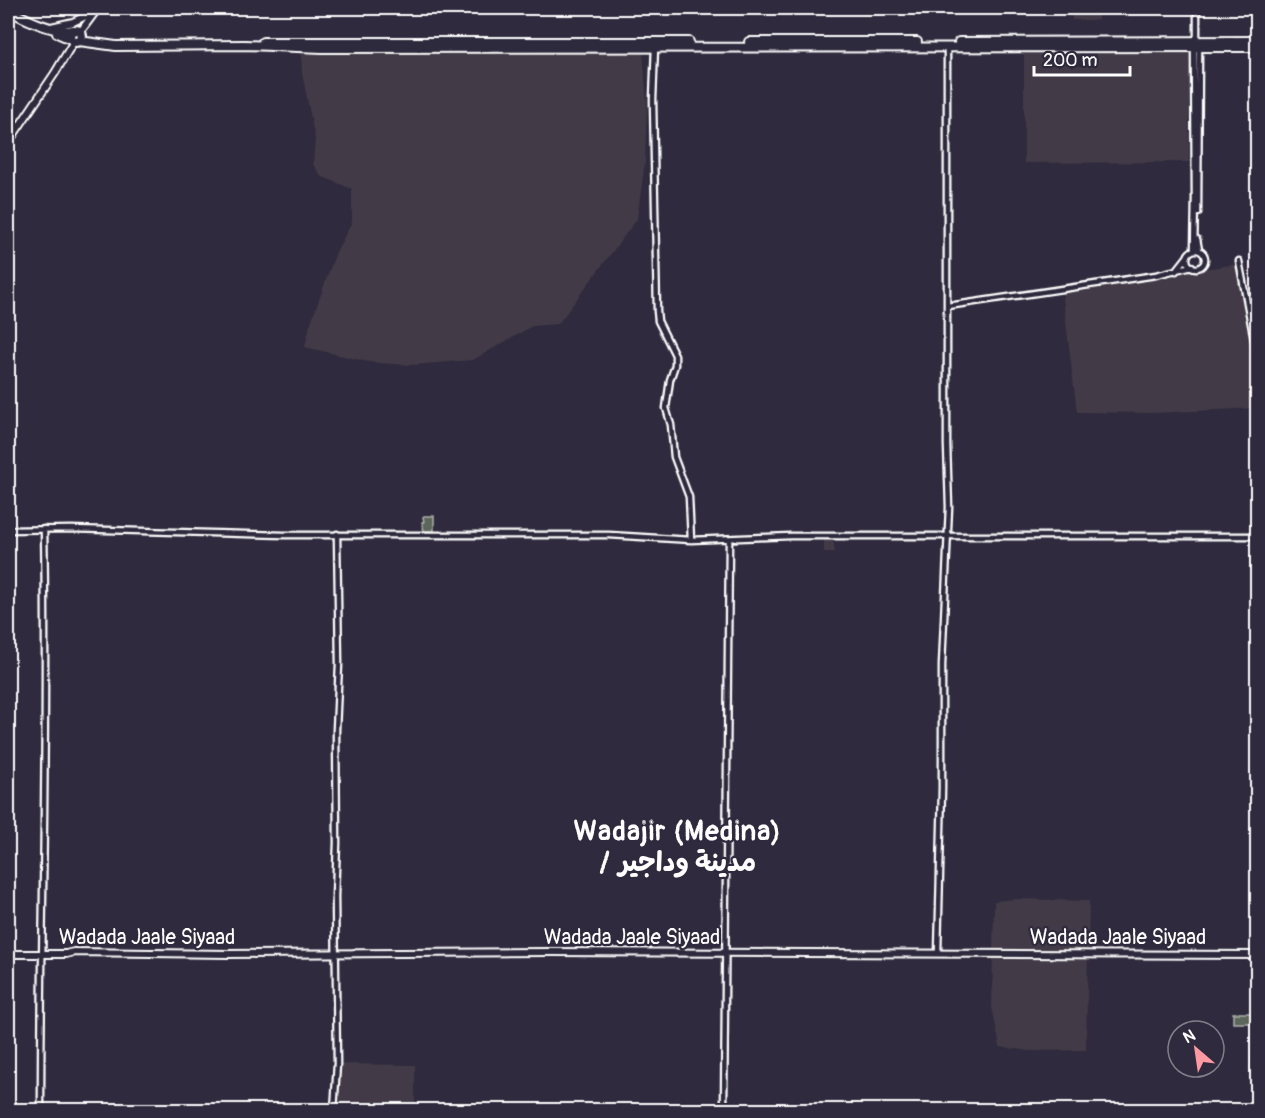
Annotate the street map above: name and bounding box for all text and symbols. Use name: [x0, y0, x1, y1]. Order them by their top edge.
scale bar: [1034, 39, 1130, 77]
text: 200 m: [1043, 49, 1098, 72]
district label: Wadajir (Medina) / مدينة وداجير: [574, 815, 782, 879]
street label: Wadada Jaale Siyaad: [59, 924, 235, 951]
street label: Wadada Jaale Siyaad: [544, 924, 720, 951]
street label: Wadada Jaale Siyaad: [1030, 924, 1206, 951]
north arrow: [1166, 1019, 1226, 1079]
text: N: [1180, 1025, 1199, 1048]

